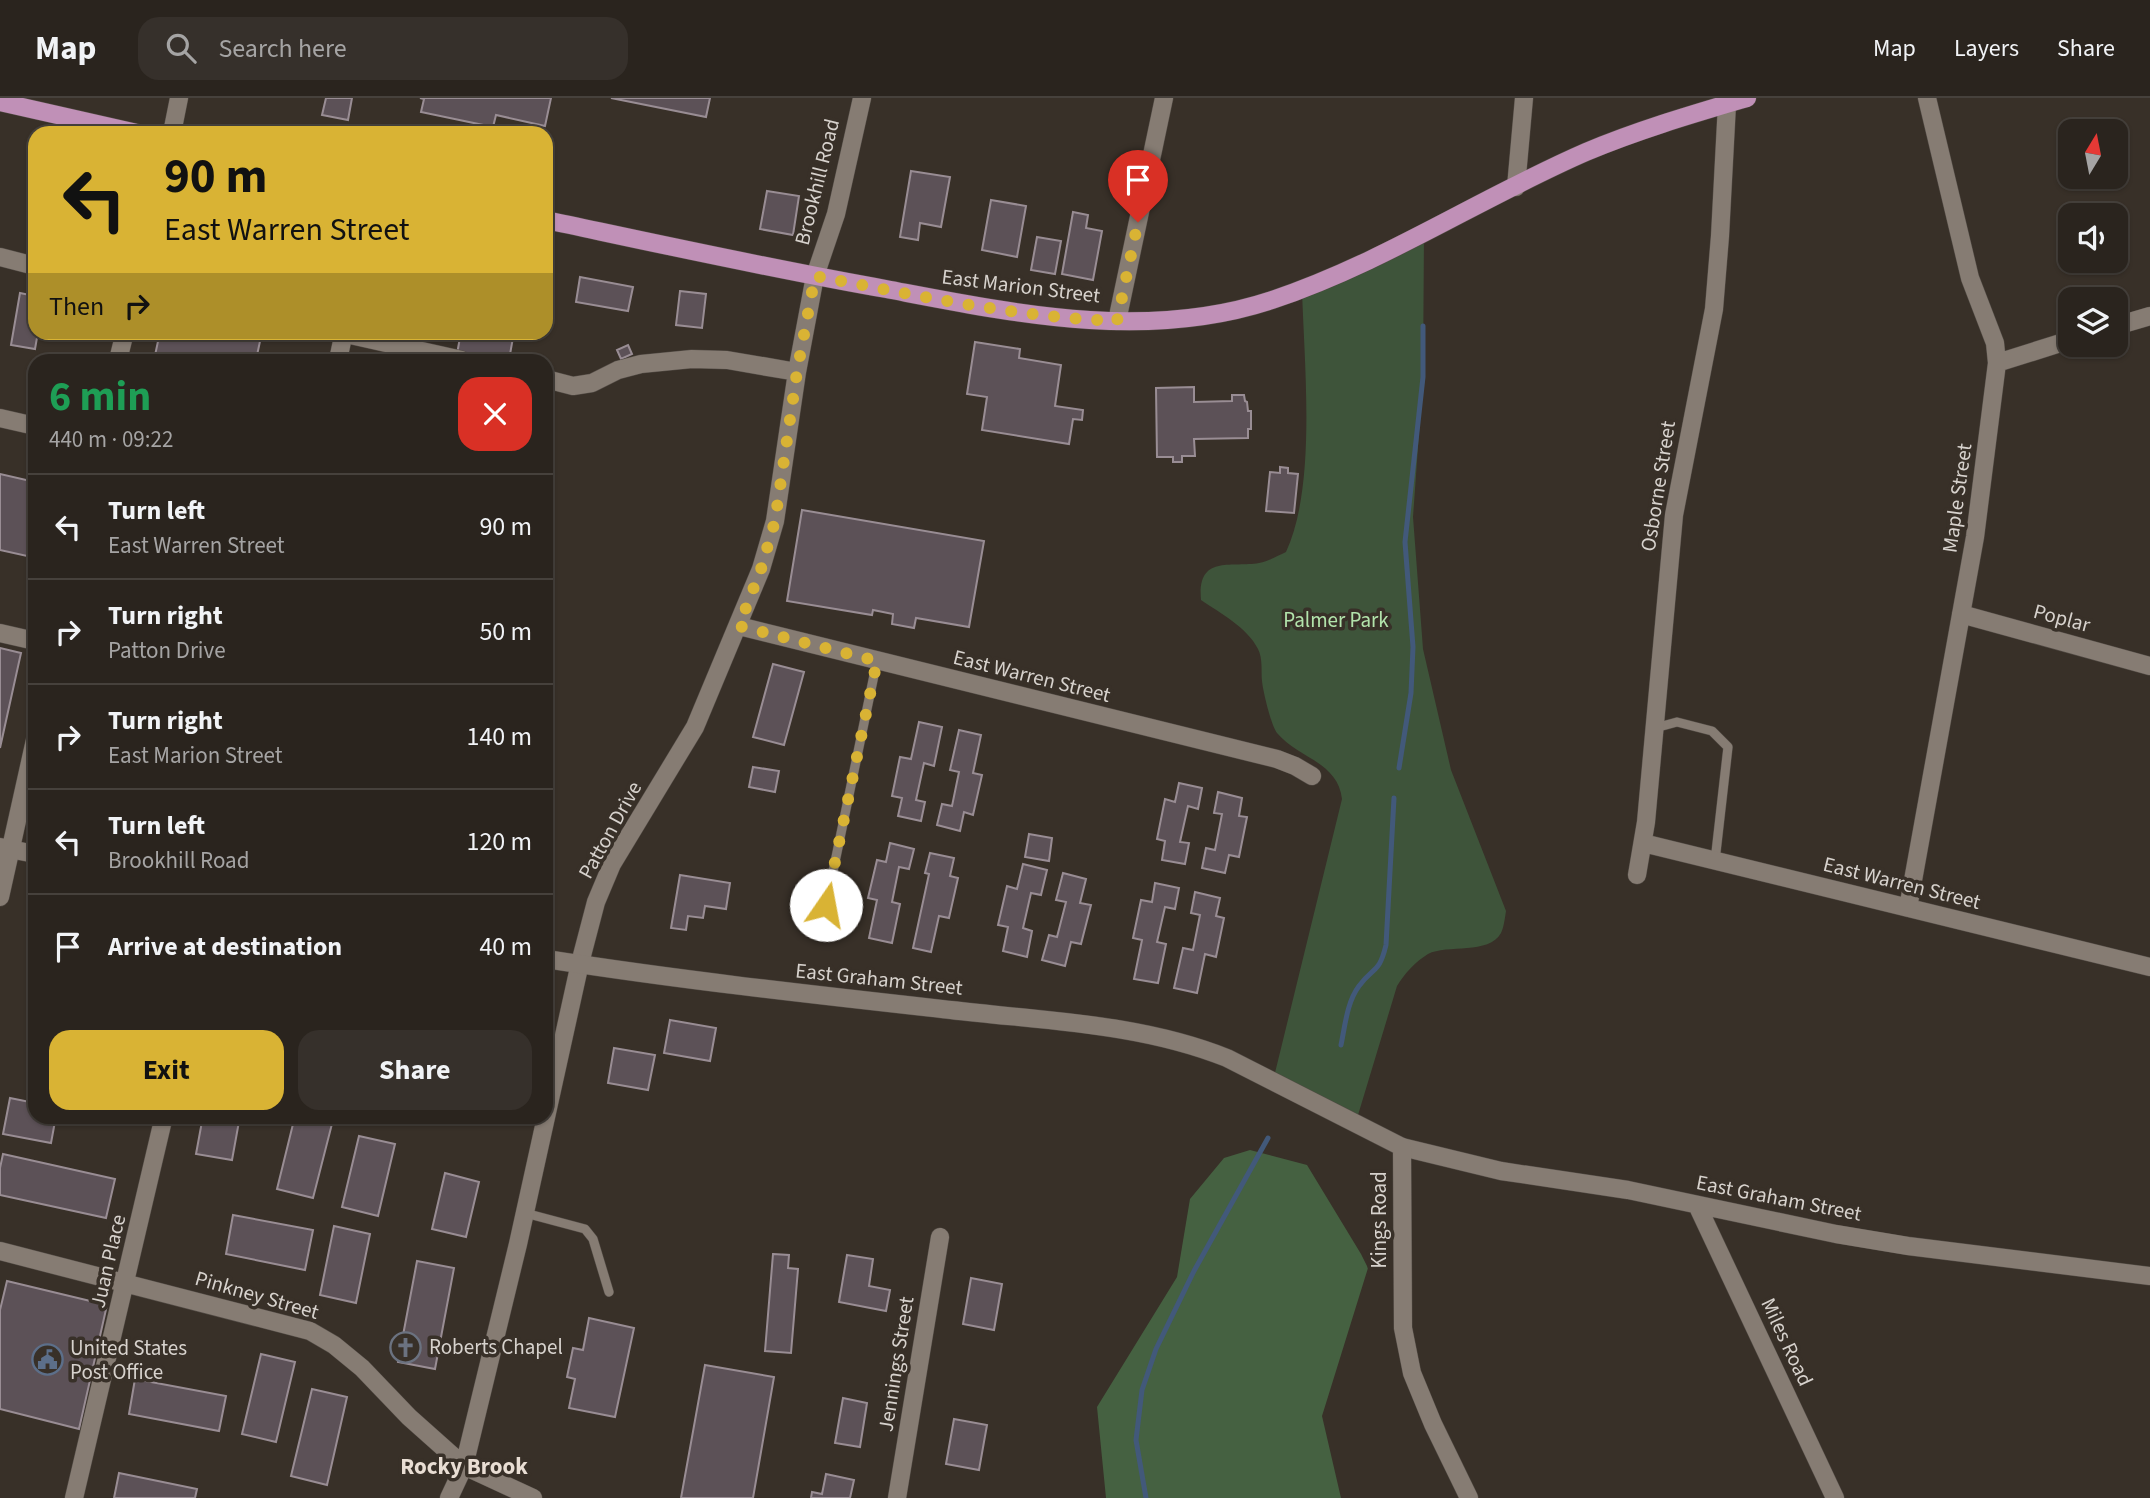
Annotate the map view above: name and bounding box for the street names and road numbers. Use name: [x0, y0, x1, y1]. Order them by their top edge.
street label: Brookhill Road: [787, 116, 847, 248]
street label: East Marion Street: [940, 261, 1102, 311]
street label: Osborne Street: [1633, 419, 1683, 553]
street label: Maple Street: [1934, 441, 1980, 555]
street label: Poplar: [2030, 596, 2094, 640]
street label: East Warren Street: [950, 642, 1114, 710]
street label: Patton Drive: [571, 776, 649, 884]
street label: East Warren Street: [1820, 849, 1984, 917]
street label: East Graham Street: [794, 955, 964, 1003]
street label: East Graham Street: [1694, 1167, 1864, 1229]
street label: Kings Road: [1364, 1171, 1394, 1269]
street label: Juan Place: [83, 1211, 133, 1311]
street label: Pinkney Street: [192, 1263, 322, 1327]
street label: Miles Road: [1753, 1293, 1821, 1391]
street label: Jennings Street: [871, 1294, 921, 1434]

